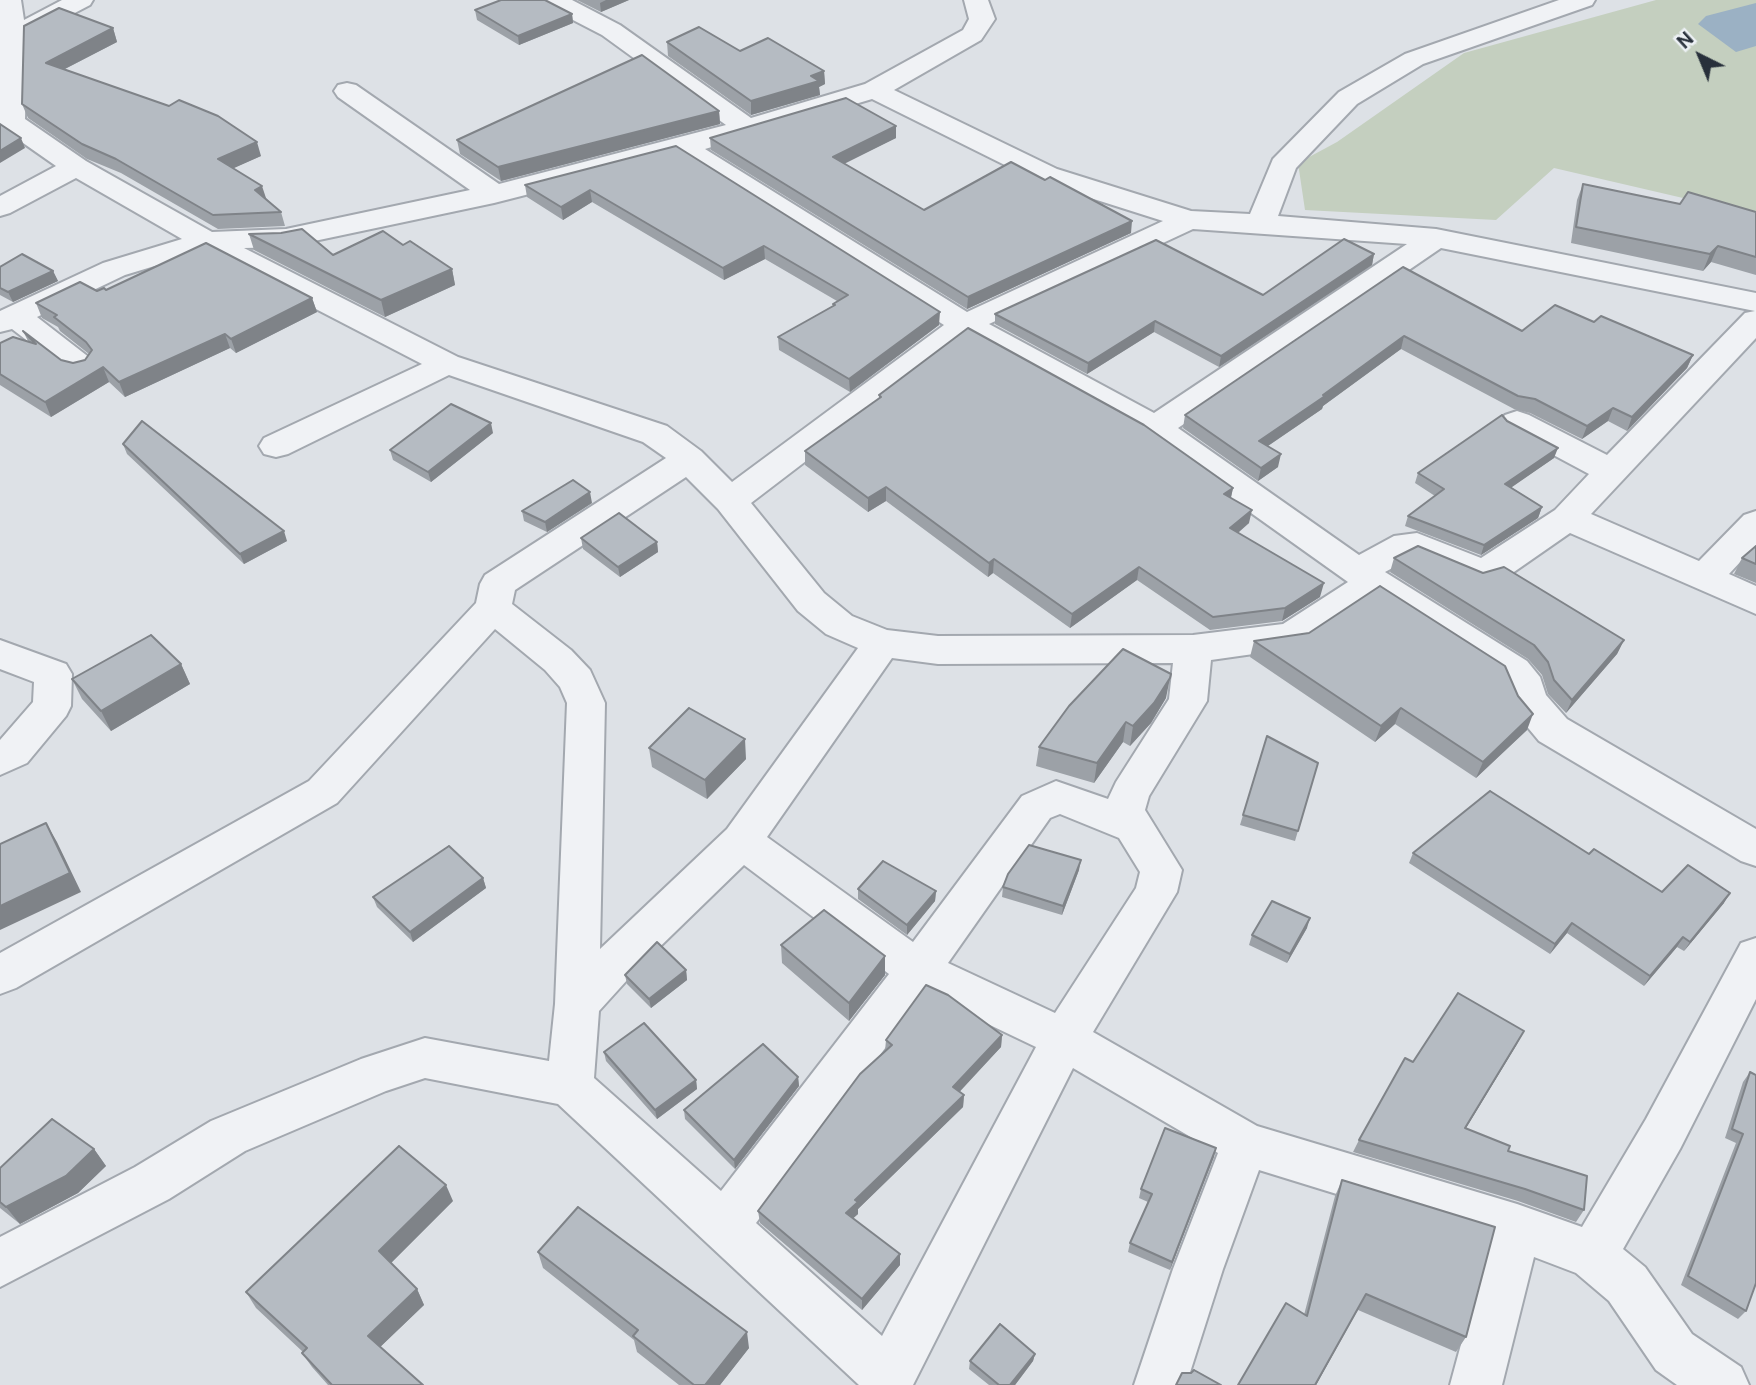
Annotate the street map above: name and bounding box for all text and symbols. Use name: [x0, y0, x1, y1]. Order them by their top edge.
north arrow: [1665, 21, 1735, 91]
text: N: [1672, 26, 1699, 54]

